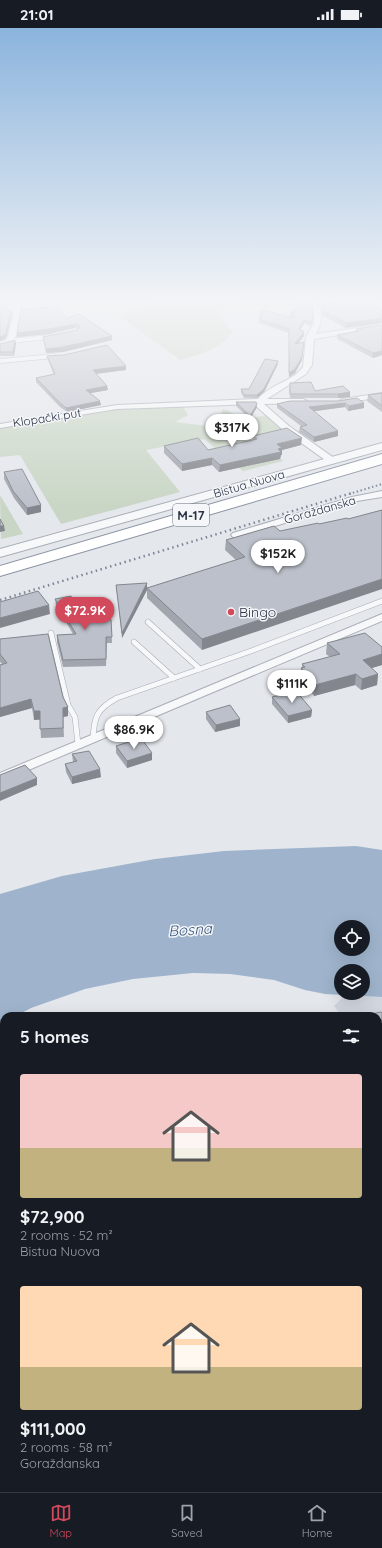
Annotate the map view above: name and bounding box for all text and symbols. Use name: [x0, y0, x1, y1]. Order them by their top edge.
text: 21:01: [20, 5, 54, 24]
street label: Klopački put: [12, 405, 82, 430]
pin: $317K: [204, 414, 260, 448]
text: $317K: [214, 419, 250, 435]
street label: Bistua Nuova: [211, 466, 286, 501]
street label: Goraždanska: [282, 492, 357, 527]
road number: M-17: [173, 504, 209, 526]
pin: $152K: [250, 540, 306, 574]
text: $152K: [260, 545, 296, 561]
pin: $72.9K: [52, 597, 118, 631]
text: $72.9K: [64, 602, 106, 618]
place label: Bingo: [239, 603, 276, 621]
marker: Bingo: [226, 607, 236, 617]
pin: $111K: [264, 670, 320, 704]
text: $111K: [276, 675, 308, 691]
pin: $86.9K: [101, 716, 167, 750]
text: $86.9K: [113, 721, 155, 737]
water label: Bosna: [168, 918, 213, 940]
map controls: [334, 920, 370, 1000]
button: locate: [334, 920, 370, 956]
button: layers: [334, 964, 370, 1000]
icon: filters: [340, 1025, 362, 1047]
text: 5 homes: [20, 1026, 89, 1047]
icon: home: [155, 1100, 227, 1172]
text: $72,900: [20, 1206, 84, 1227]
text: 2 rooms · 52 m²: [20, 1227, 113, 1243]
text: Bistua Nuova: [20, 1243, 100, 1259]
icon: home: [155, 1312, 227, 1384]
text: $111,000: [20, 1418, 86, 1439]
text: 2 rooms · 58 m²: [20, 1439, 112, 1455]
text: Goraždanska: [20, 1455, 100, 1471]
tab: Map: [50, 1502, 72, 1540]
tab: Saved: [171, 1502, 203, 1540]
tab: Home: [302, 1502, 332, 1540]

